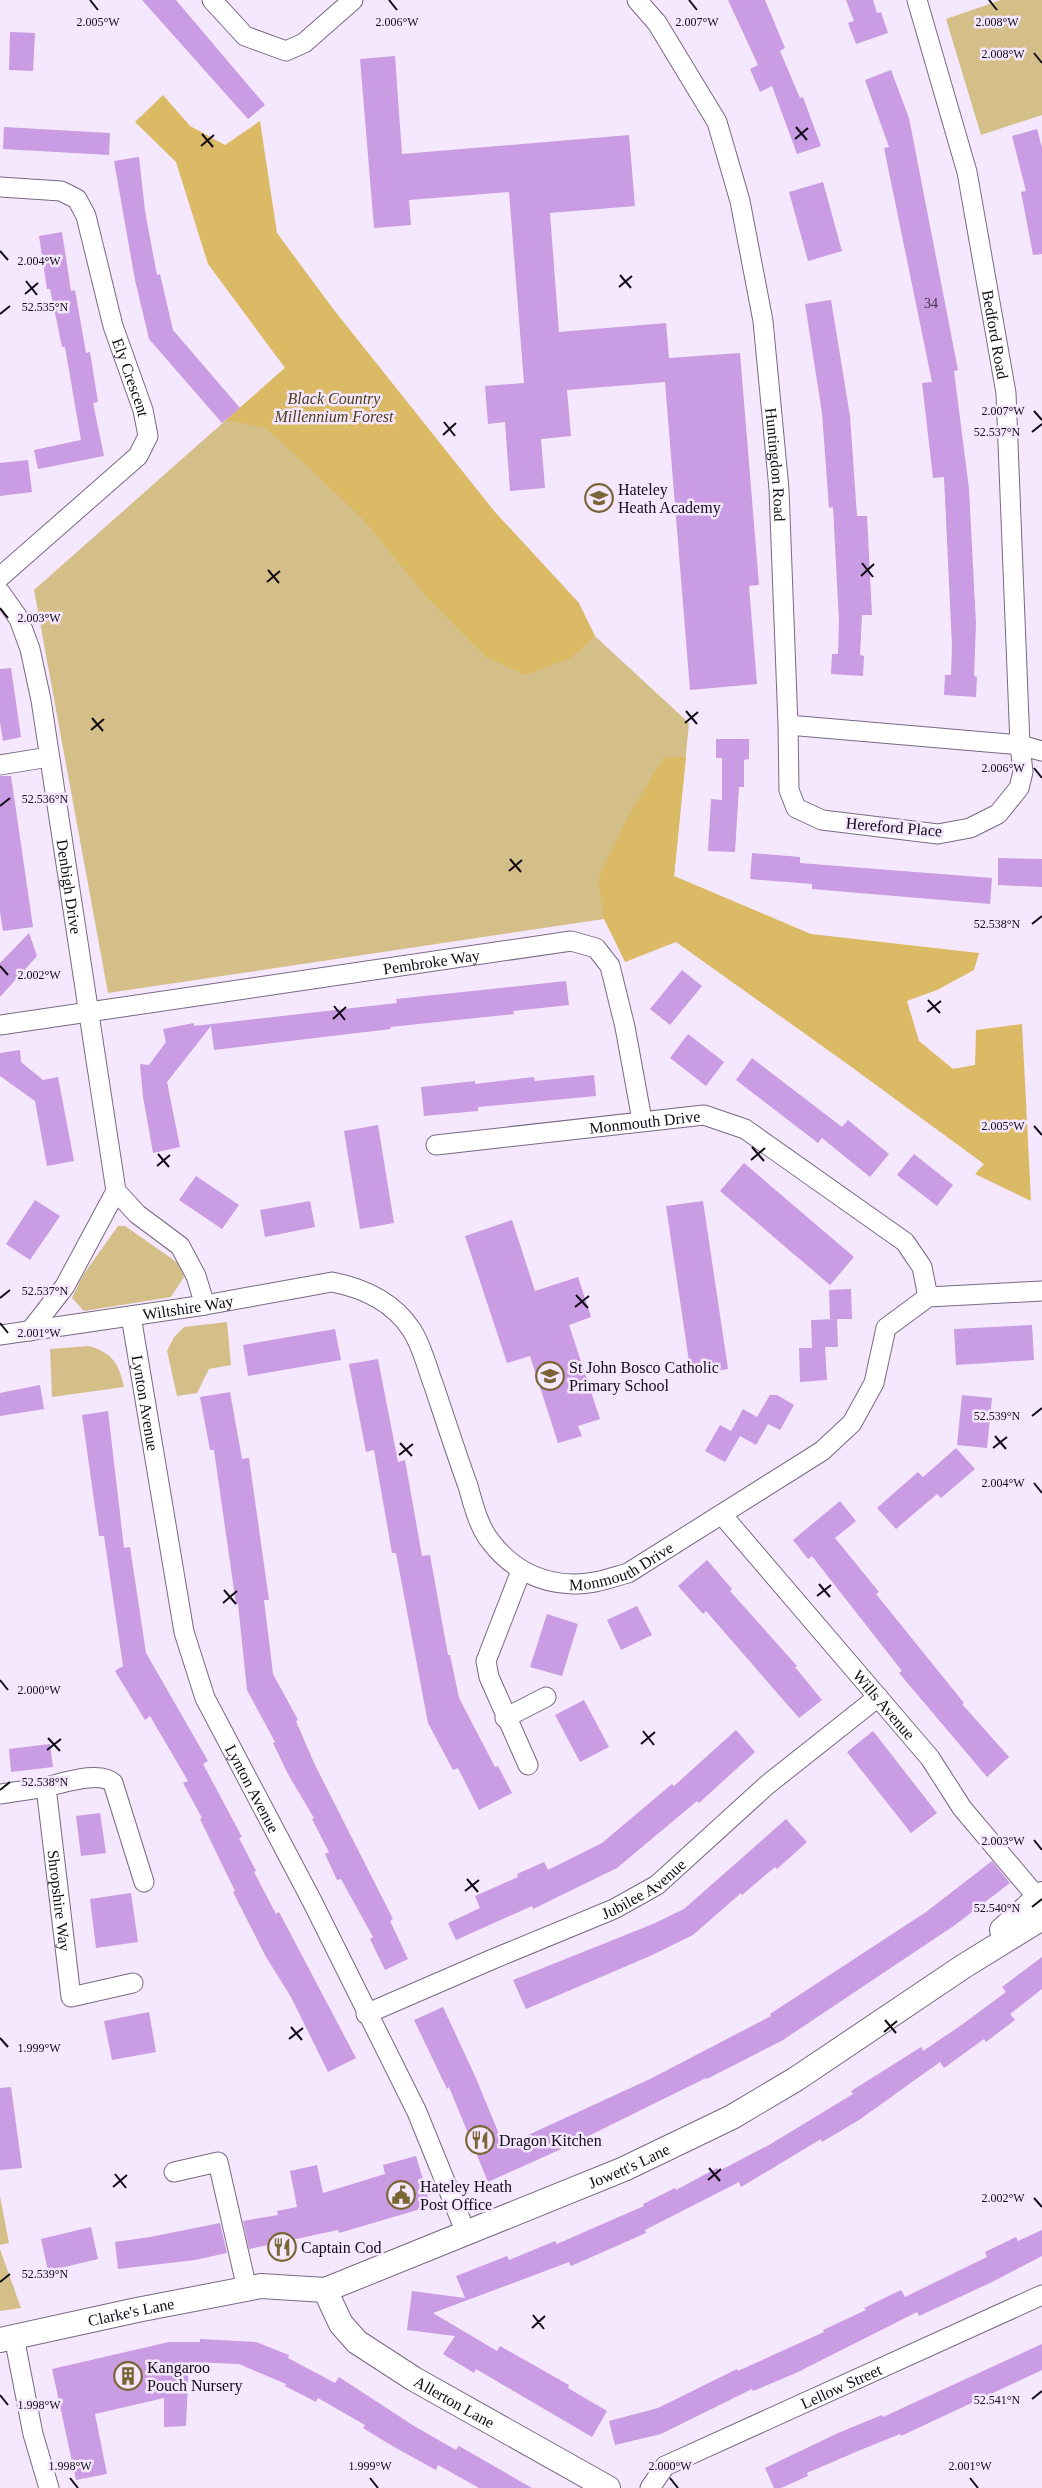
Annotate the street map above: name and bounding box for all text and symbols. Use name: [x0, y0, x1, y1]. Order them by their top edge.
text: 2.005°W: [76, 15, 120, 29]
text: 2.006°W: [375, 15, 419, 29]
text: 2.007°W: [675, 15, 719, 29]
text: 2.008°W: [975, 15, 1019, 29]
text: 2.008°W: [981, 47, 1025, 61]
text: 2.004°W: [17, 254, 61, 268]
street label: Bedford Road: [979, 288, 1012, 380]
house number: 34: [924, 296, 938, 311]
text: 52.535°N: [22, 300, 69, 314]
street label: Ely Crescent: [109, 336, 153, 418]
park label: Black Country Millennium Forest: [274, 390, 394, 425]
text: 2.007°W: [981, 404, 1025, 418]
street label: Huntingdon Road: [763, 407, 789, 522]
text: 52.537°N: [974, 425, 1021, 439]
place label: Hateley Heath Academy: [618, 481, 721, 517]
school or university icon: Hateley Heath Academy: [584, 483, 614, 513]
text: 2.003°W: [17, 611, 61, 625]
text: 2.006°W: [981, 761, 1025, 775]
text: 52.536°N: [22, 792, 69, 806]
street label: Hereford Place: [845, 814, 943, 840]
street label: Denbigh Drive: [54, 838, 85, 935]
text: 52.538°N: [974, 917, 1021, 931]
street label: Pembroke Way: [382, 946, 481, 977]
text: 2.002°W: [17, 968, 61, 982]
street label: Monmouth Drive: [588, 1107, 701, 1136]
text: 2.005°W: [981, 1119, 1025, 1133]
text: 52.537°N: [22, 1284, 69, 1298]
street label: Wiltshire Way: [141, 1292, 235, 1323]
text: 2.001°W: [17, 1326, 61, 1340]
street label: Lynton Avenue: [129, 1354, 162, 1452]
place label: St John Bosco Catholic Primary School: [569, 1359, 719, 1395]
school or university icon: St John Bosco Catholic Primary School: [535, 1361, 565, 1391]
text: 52.539°N: [974, 1409, 1021, 1423]
text: 2.004°W: [981, 1476, 1025, 1490]
street label: Monmouth Drive: [569, 1539, 676, 1593]
street label: Wills Avenue: [850, 1666, 919, 1743]
text: 2.000°W: [17, 1683, 61, 1697]
street label: Lynton Avenue: [223, 1742, 283, 1835]
text: 52.538°N: [22, 1775, 69, 1789]
text: 2.003°W: [981, 1834, 1025, 1848]
street label: Shropshire Way: [45, 1849, 74, 1952]
street label: Jubilee Avenue: [599, 1855, 689, 1922]
text: 52.540°N: [974, 1901, 1021, 1915]
text: 1.999°W: [17, 2041, 61, 2055]
restaurant icon: Dragon Kitchen: [465, 2125, 495, 2155]
place label: Dragon Kitchen: [499, 2132, 602, 2150]
street label: Jowett's Lane: [586, 2140, 672, 2191]
place label: Hateley Heath Post Office: [420, 2178, 512, 2213]
public building icon: Hateley Heath Post Office: [386, 2180, 416, 2210]
text: 2.002°W: [981, 2191, 1025, 2205]
restaurant icon: Captain Cod: [267, 2232, 297, 2262]
place label: Captain Cod: [301, 2239, 381, 2257]
text: 52.539°N: [22, 2267, 69, 2281]
street label: Clarke's Lane: [86, 2295, 176, 2329]
place label: Kangaroo Pouch Nursery: [147, 2359, 243, 2395]
street label: Lellow Street: [798, 2360, 885, 2412]
building icon: Kangaroo Pouch Nursery: [113, 2361, 143, 2391]
street label: Allerton Lane: [411, 2372, 498, 2431]
text: 52.541°N: [974, 2393, 1021, 2407]
text: 1.998°W: [17, 2398, 61, 2412]
text: 1.998°W: [48, 2459, 92, 2473]
text: 1.999°W: [348, 2459, 392, 2473]
text: 2.000°W: [648, 2459, 692, 2473]
text: 2.001°W: [948, 2459, 992, 2473]

